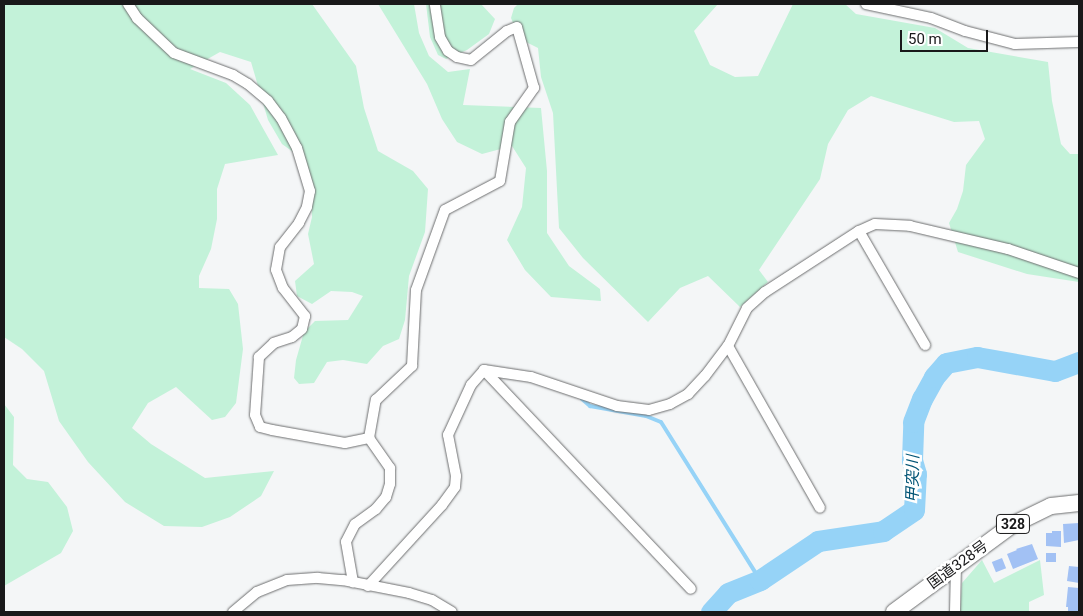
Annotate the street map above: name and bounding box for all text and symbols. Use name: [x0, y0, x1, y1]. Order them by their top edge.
scale bar: [903, 20, 990, 52]
text: 50 m: [908, 30, 942, 48]
water label: 甲突川: [903, 455, 923, 503]
road number: 328: [996, 512, 1030, 536]
street label: 国道328号: [924, 537, 992, 593]

